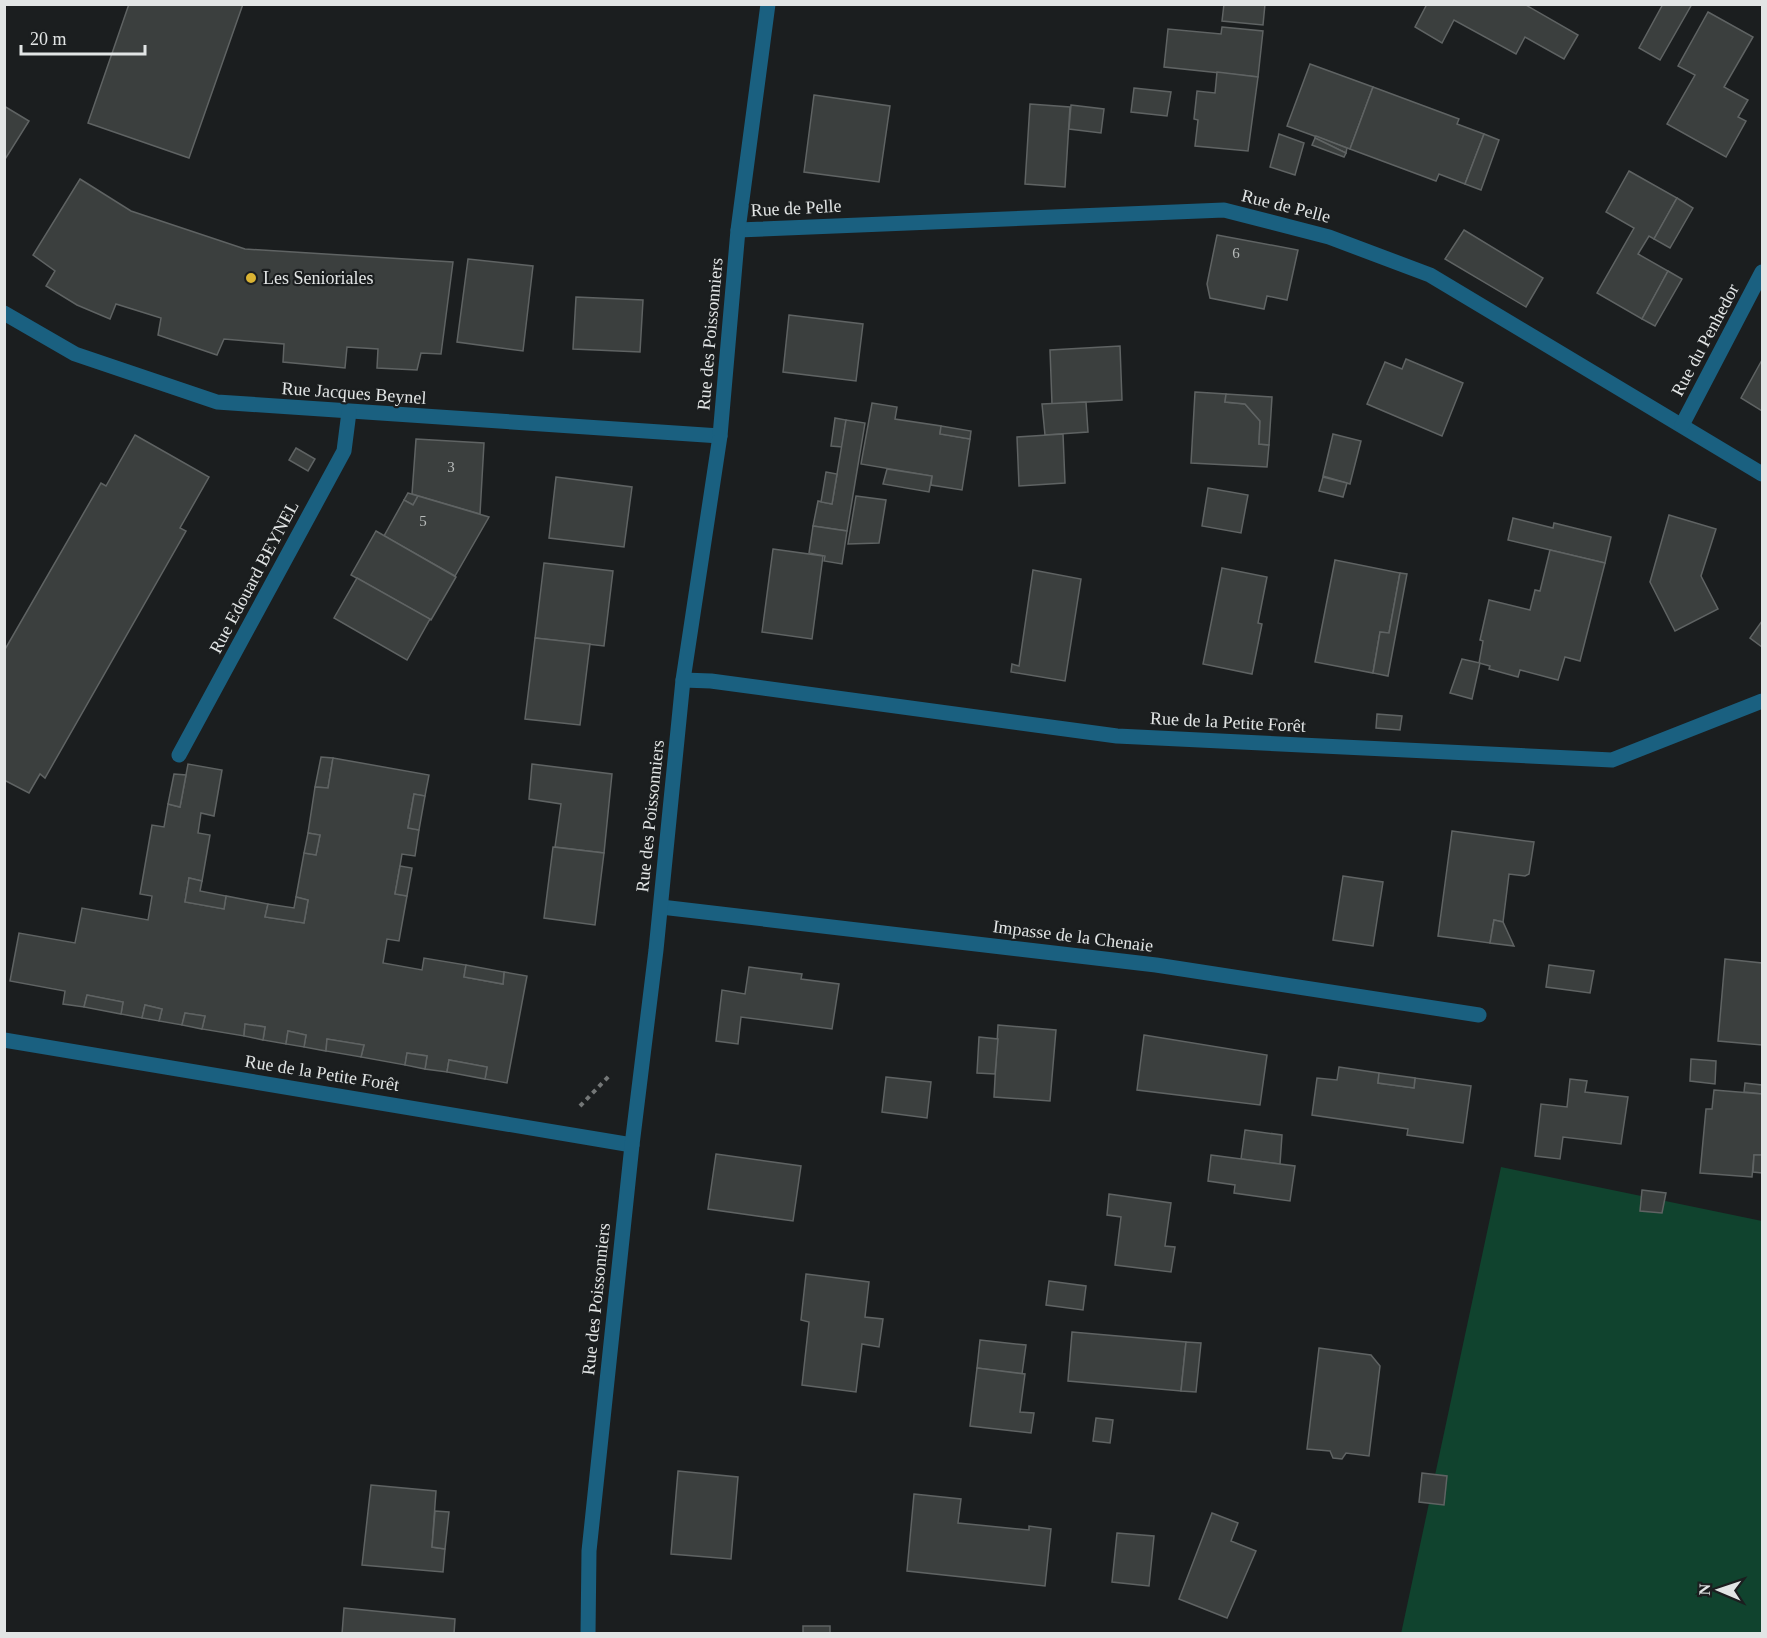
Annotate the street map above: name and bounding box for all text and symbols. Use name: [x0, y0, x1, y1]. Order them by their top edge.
scale bar: [21, 18, 146, 56]
text: 20 m: [30, 29, 67, 49]
street label: Rue de Pelle: [1239, 185, 1333, 227]
street label: Rue de Pelle: [750, 196, 842, 220]
house number: 6: [1232, 245, 1240, 261]
street label: Rue des Poissonniers: [693, 257, 727, 411]
place label: Les Senioriales: [263, 268, 373, 288]
marker: Les Senioriales: [244, 271, 258, 285]
street label: Rue du Penhedor: [1667, 281, 1743, 399]
street label: Rue Jacques Beynel: [281, 378, 427, 408]
house number: 3: [447, 459, 455, 475]
street label: Rue Edouard BEYNEL: [205, 497, 303, 657]
house number: 5: [419, 513, 427, 529]
street label: Rue de la Petite Forêt: [1150, 708, 1306, 736]
street label: Rue des Poissonniers: [632, 739, 668, 893]
street label: Impasse de la Chenaie: [992, 916, 1154, 956]
street label: Rue de la Petite Forêt: [243, 1051, 401, 1095]
street label: Rue des Poissonniers: [578, 1222, 614, 1376]
north arrow: [1689, 1560, 1749, 1620]
text: N: [1696, 1583, 1713, 1596]

